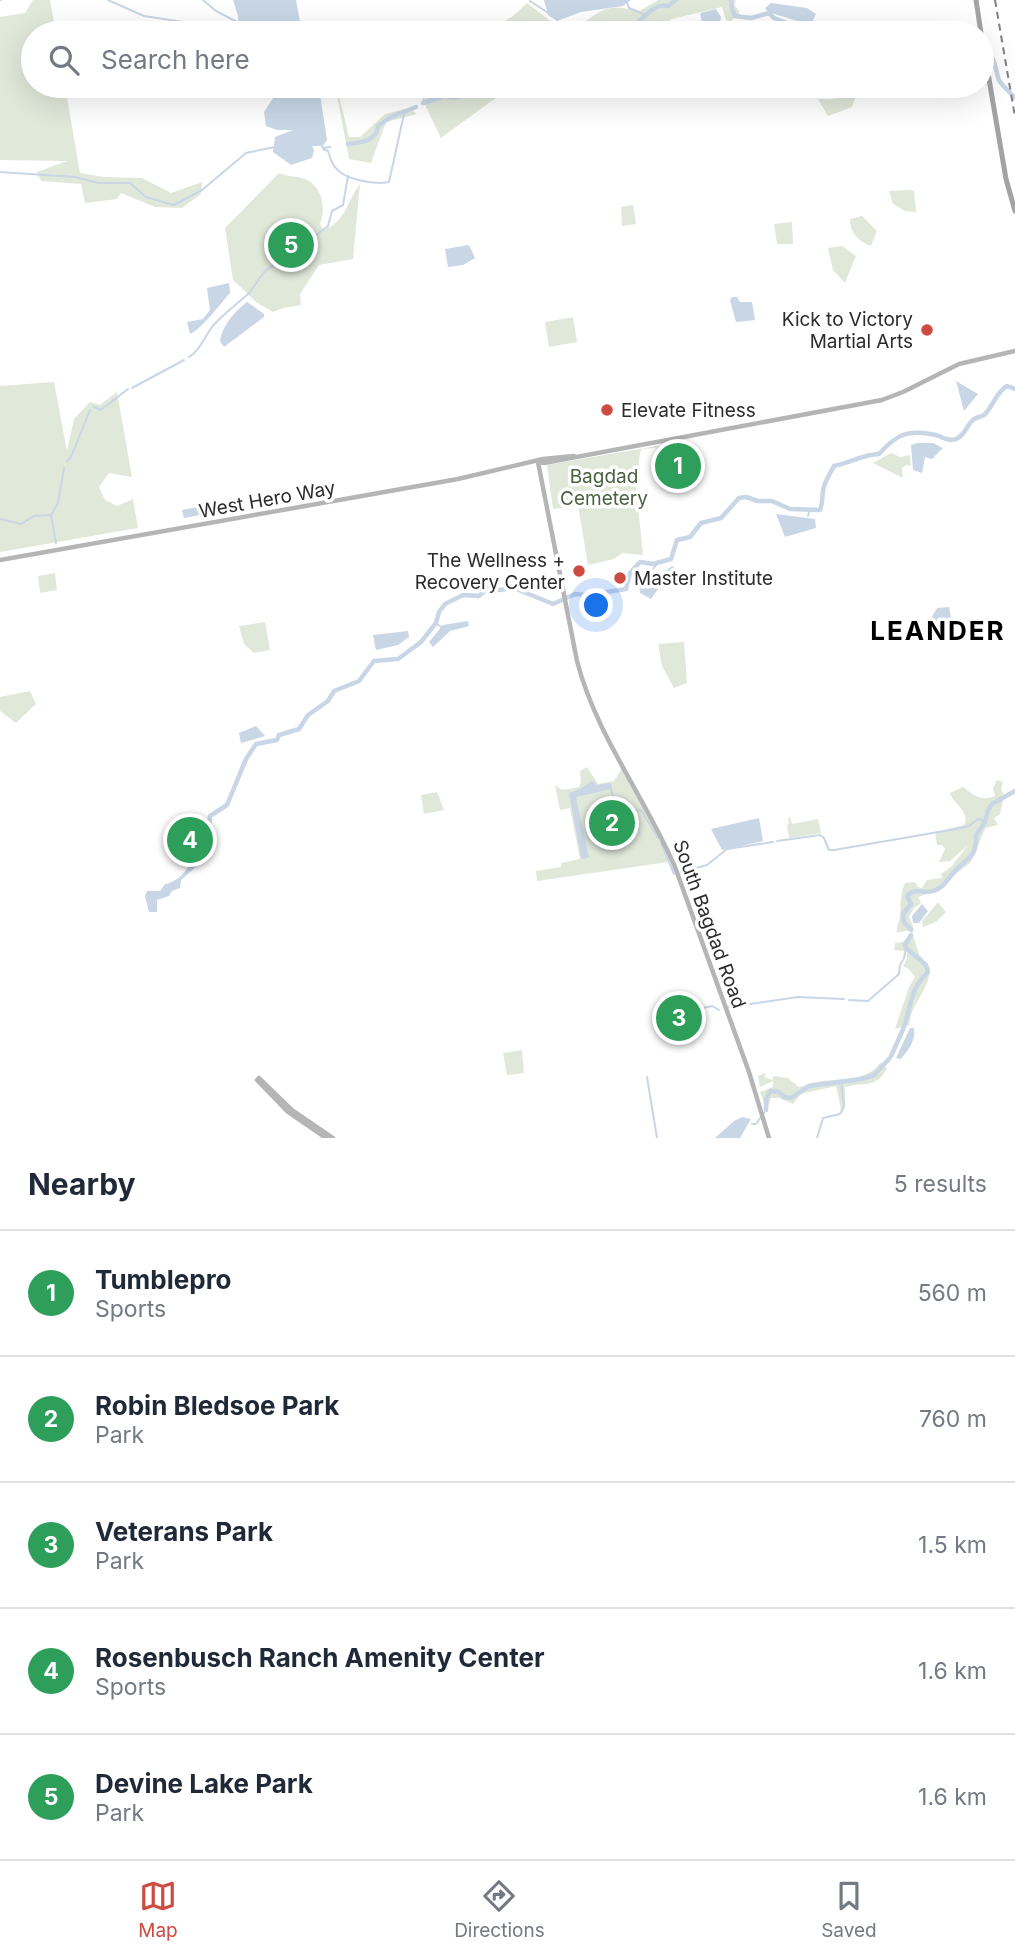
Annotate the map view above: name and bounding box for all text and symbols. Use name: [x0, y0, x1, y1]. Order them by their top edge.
search box: [21, 21, 994, 98]
icon: search: [45, 41, 83, 79]
text: Search here: [101, 44, 250, 75]
pin: 5: [268, 219, 314, 271]
place label: Kick to Victory Martial Arts: [782, 308, 913, 353]
marker: Kick to Victory Martial Arts: [919, 322, 935, 338]
place label: Elevate Fitness: [621, 399, 756, 422]
marker: Elevate Fitness: [599, 402, 615, 418]
pin: 1: [655, 440, 701, 492]
park label: Bagdad Cemetery: [560, 465, 648, 510]
street label: West Hero Way: [197, 476, 337, 523]
place label: The Wellness + Recovery Center: [415, 549, 565, 594]
marker: The Wellness + Recovery Center: [571, 563, 587, 579]
place label: Master Institute: [634, 567, 773, 590]
marker: Master Institute: [612, 570, 628, 586]
your location: [579, 588, 613, 622]
district label: LEANDER: [870, 615, 1006, 646]
pin: 2: [589, 797, 635, 849]
pin: 4: [167, 814, 213, 866]
street label: South Bagdad Road: [668, 837, 751, 1011]
pin: 3: [656, 992, 702, 1044]
text: Nearby: [28, 1166, 136, 1202]
text: 5 results: [894, 1170, 987, 1198]
text: Tumblepro: [95, 1264, 232, 1295]
text: 1: [46, 1279, 56, 1307]
text: 560 m: [918, 1279, 987, 1307]
text: Sports: [95, 1295, 166, 1323]
text: Robin Bledsoe Park: [95, 1390, 339, 1421]
text: 2: [44, 1405, 58, 1433]
text: 760 m: [919, 1405, 987, 1433]
text: Park: [95, 1421, 144, 1449]
text: Veterans Park: [95, 1516, 273, 1547]
text: 3: [44, 1531, 58, 1559]
text: 1.5 km: [918, 1531, 987, 1559]
text: Park: [95, 1547, 144, 1575]
text: Rosenbusch Ranch Amenity Center: [95, 1642, 545, 1673]
text: 4: [43, 1657, 59, 1685]
text: 1.6 km: [918, 1657, 987, 1685]
text: Sports: [95, 1673, 166, 1701]
text: Devine Lake Park: [95, 1768, 313, 1799]
text: 5: [44, 1783, 58, 1811]
text: 1.6 km: [918, 1783, 987, 1811]
text: Park: [95, 1799, 144, 1827]
tab: Map: [138, 1877, 178, 1942]
tab: Directions: [454, 1877, 545, 1942]
tab: Saved: [821, 1877, 877, 1942]

